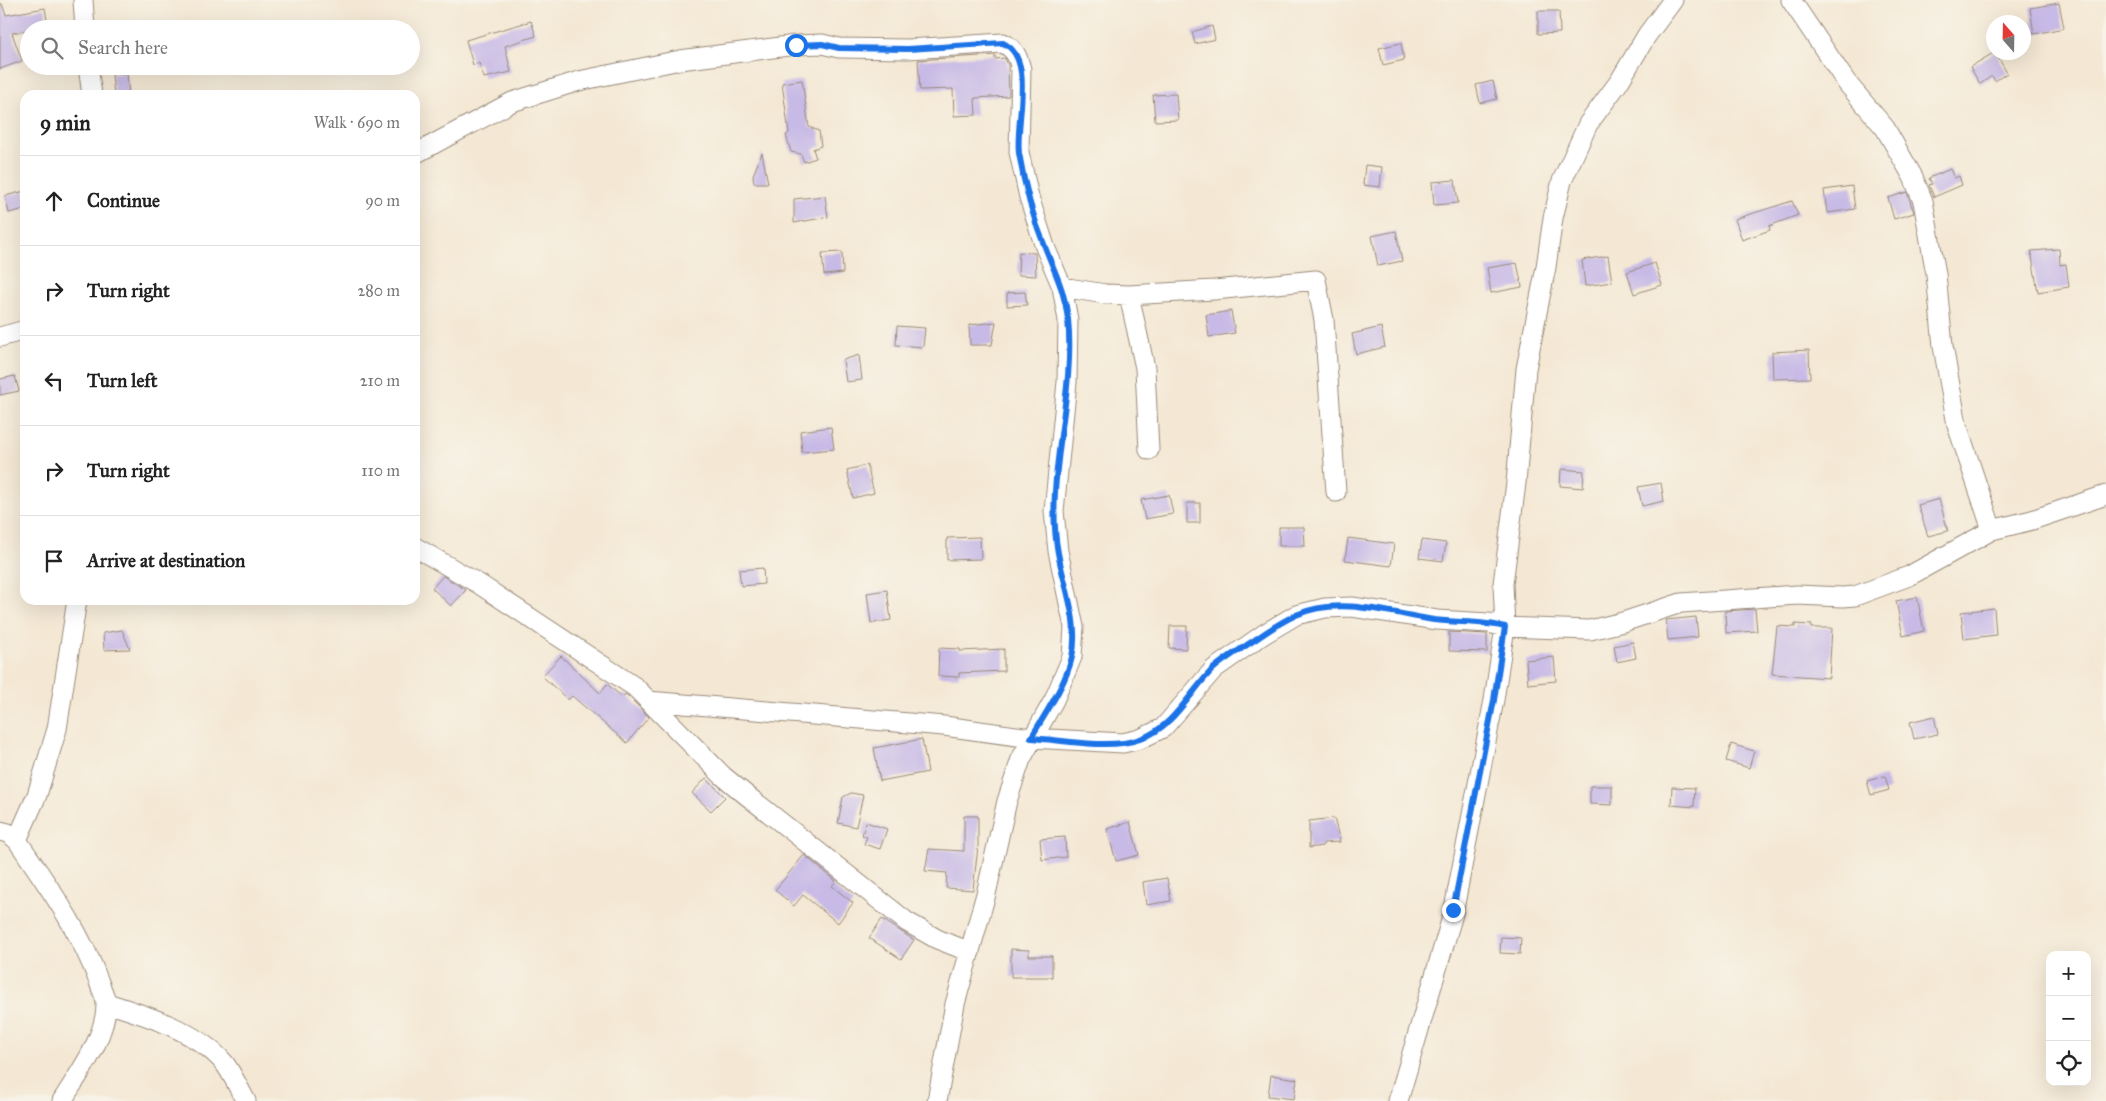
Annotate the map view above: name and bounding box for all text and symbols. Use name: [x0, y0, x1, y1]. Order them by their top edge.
north arrow: [1986, 15, 2031, 60]
search box: [20, 20, 420, 75]
icon: search: [38, 34, 66, 62]
route start: [785, 34, 808, 57]
text: Search here: [78, 36, 168, 59]
text: 9 min: [40, 110, 91, 136]
text: Walk · 690 m: [314, 113, 400, 132]
icon: ahead: [40, 187, 68, 215]
text: Continue: [87, 189, 160, 212]
text: 90 m: [365, 191, 400, 210]
icon: right: [40, 277, 68, 305]
text: Turn right: [87, 279, 170, 302]
text: 280 m: [357, 281, 400, 300]
icon: left: [40, 367, 68, 395]
text: Turn left: [87, 369, 157, 392]
text: 210 m: [360, 371, 400, 390]
icon: right: [40, 457, 68, 485]
text: Turn right: [87, 459, 170, 482]
text: 110 m: [361, 461, 400, 480]
icon: arrive: [40, 547, 68, 575]
text: Arrive at destination: [87, 549, 245, 572]
route end: [1442, 899, 1465, 922]
map controls: [2046, 951, 2091, 1086]
button: +: [2046, 951, 2091, 996]
button: −: [2046, 996, 2091, 1041]
button: locate: [2046, 1041, 2091, 1086]

